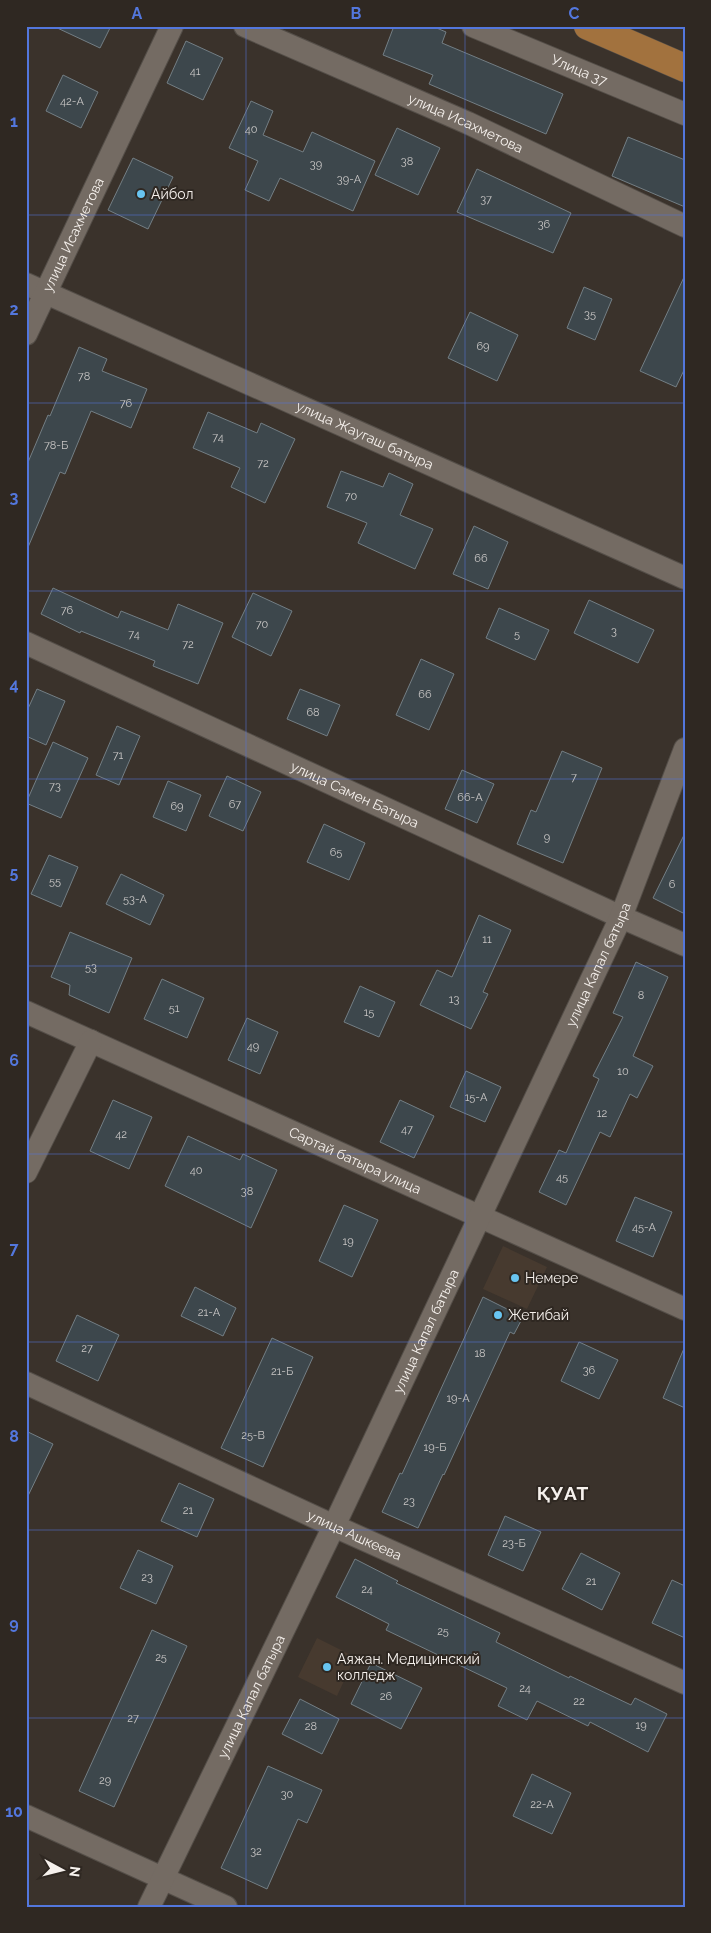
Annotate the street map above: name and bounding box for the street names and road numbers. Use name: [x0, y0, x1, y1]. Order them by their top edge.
street label: Улица 37: [549, 51, 610, 89]
street label: улица Исахметова: [406, 90, 526, 156]
street label: улица Исахметова: [39, 175, 107, 294]
street label: улица Жаугаш батыра: [294, 398, 436, 473]
street label: улица Самен Батыра: [288, 758, 421, 831]
street label: улица Капал батыра: [562, 900, 634, 1029]
street label: Сартай батыра улица: [286, 1124, 424, 1197]
street label: улица Капал батыра: [390, 1266, 462, 1396]
street label: улица Ашкеева: [305, 1507, 404, 1563]
street label: улица Капал батыра: [214, 1632, 288, 1761]

